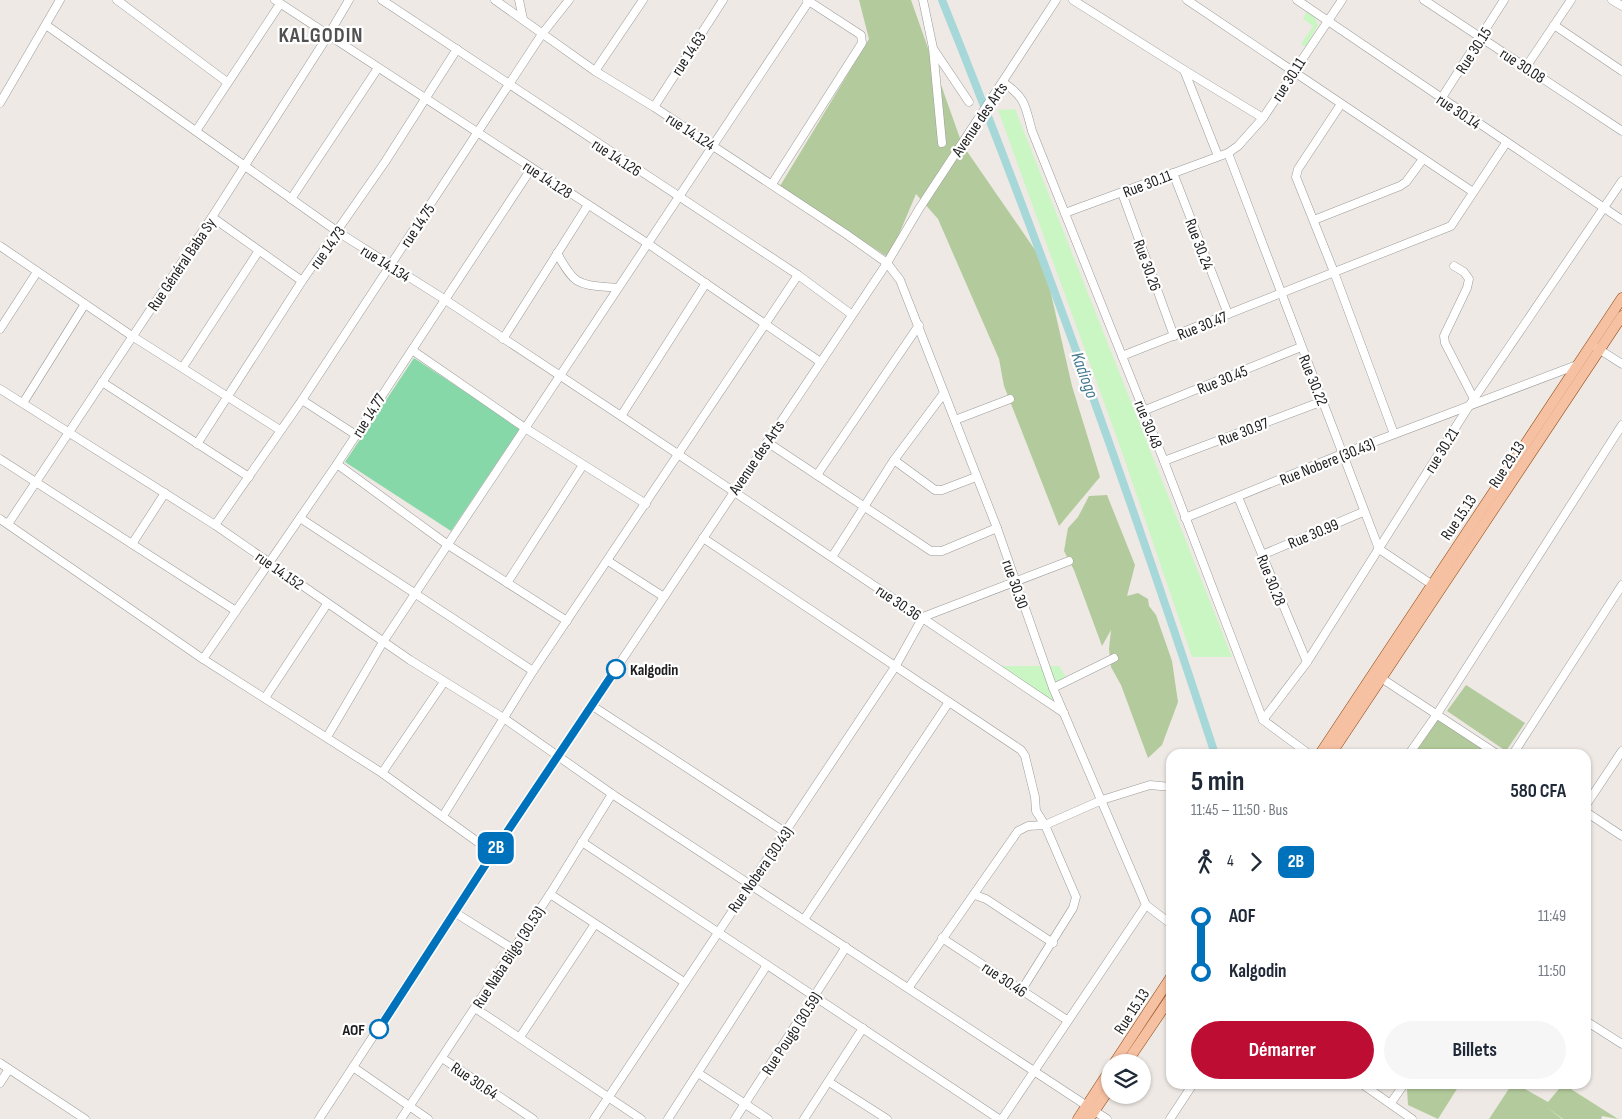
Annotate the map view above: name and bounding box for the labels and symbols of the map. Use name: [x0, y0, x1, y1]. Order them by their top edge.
district label: KALGODIN: [278, 23, 364, 48]
street label: Rue 30.15: [1452, 24, 1496, 78]
street label: rue 14.63: [668, 28, 711, 80]
street label: rue 30.08: [1496, 45, 1548, 88]
street label: rue 30.11: [1268, 54, 1311, 105]
street label: Avenue des Arts: [948, 79, 1012, 161]
street label: rue 30.14: [1433, 91, 1484, 134]
street label: rue 14.124: [662, 109, 719, 155]
street label: rue 14.126: [588, 135, 644, 181]
street label: rue 14.128: [519, 157, 575, 203]
street label: Rue 30.11: [1120, 166, 1175, 202]
street label: rue 14.75: [397, 201, 440, 251]
street label: Rue Général Baba Sy: [144, 215, 220, 315]
street label: Rue 30.24: [1180, 216, 1217, 273]
street label: rue 14.73: [306, 223, 350, 273]
street label: Rue 30.26: [1129, 237, 1165, 294]
street label: rue 14.134: [357, 242, 414, 287]
street label: Rue 30.47: [1175, 308, 1231, 345]
water label: Kadiogo: [1067, 349, 1103, 402]
street label: Rue 30.22: [1294, 352, 1331, 409]
street label: Rue 30.45: [1195, 362, 1250, 399]
street label: rue 14.77: [349, 390, 390, 441]
street label: rue 30.48: [1129, 398, 1166, 451]
street label: Rue 30.97: [1216, 414, 1272, 451]
street label: Avenue des Arts: [725, 417, 789, 499]
street label: rue 30.21: [1421, 424, 1464, 477]
street label: Rue Nobere (30.43): [1277, 435, 1378, 490]
street label: Rue 29.13: [1485, 438, 1529, 492]
street label: Rue 15.13: [1437, 492, 1481, 544]
street label: Rue 30.99: [1285, 515, 1342, 554]
street label: rue 14.152: [251, 548, 307, 595]
street label: Rue 30.28: [1252, 552, 1289, 609]
street label: rue 30.30: [997, 558, 1032, 611]
street label: rue 30.36: [872, 581, 924, 625]
marker: Kalgodin: [606, 659, 626, 679]
place label: Kalgodin: [630, 661, 678, 680]
street label: Rue Nobera (30.43): [725, 823, 798, 917]
line badge: 2B: [474, 832, 518, 864]
street label: Rue Naba Bilgo (30.53): [469, 903, 549, 1012]
street label: rue 30.46: [978, 958, 1030, 1002]
street label: Rue 15.13: [1111, 985, 1154, 1038]
street label: Rue Pougo (30.59): [758, 989, 826, 1079]
marker: AOF: [369, 1019, 389, 1039]
place label: AOF: [342, 1021, 365, 1040]
street label: Rue 30.64: [447, 1059, 502, 1104]

